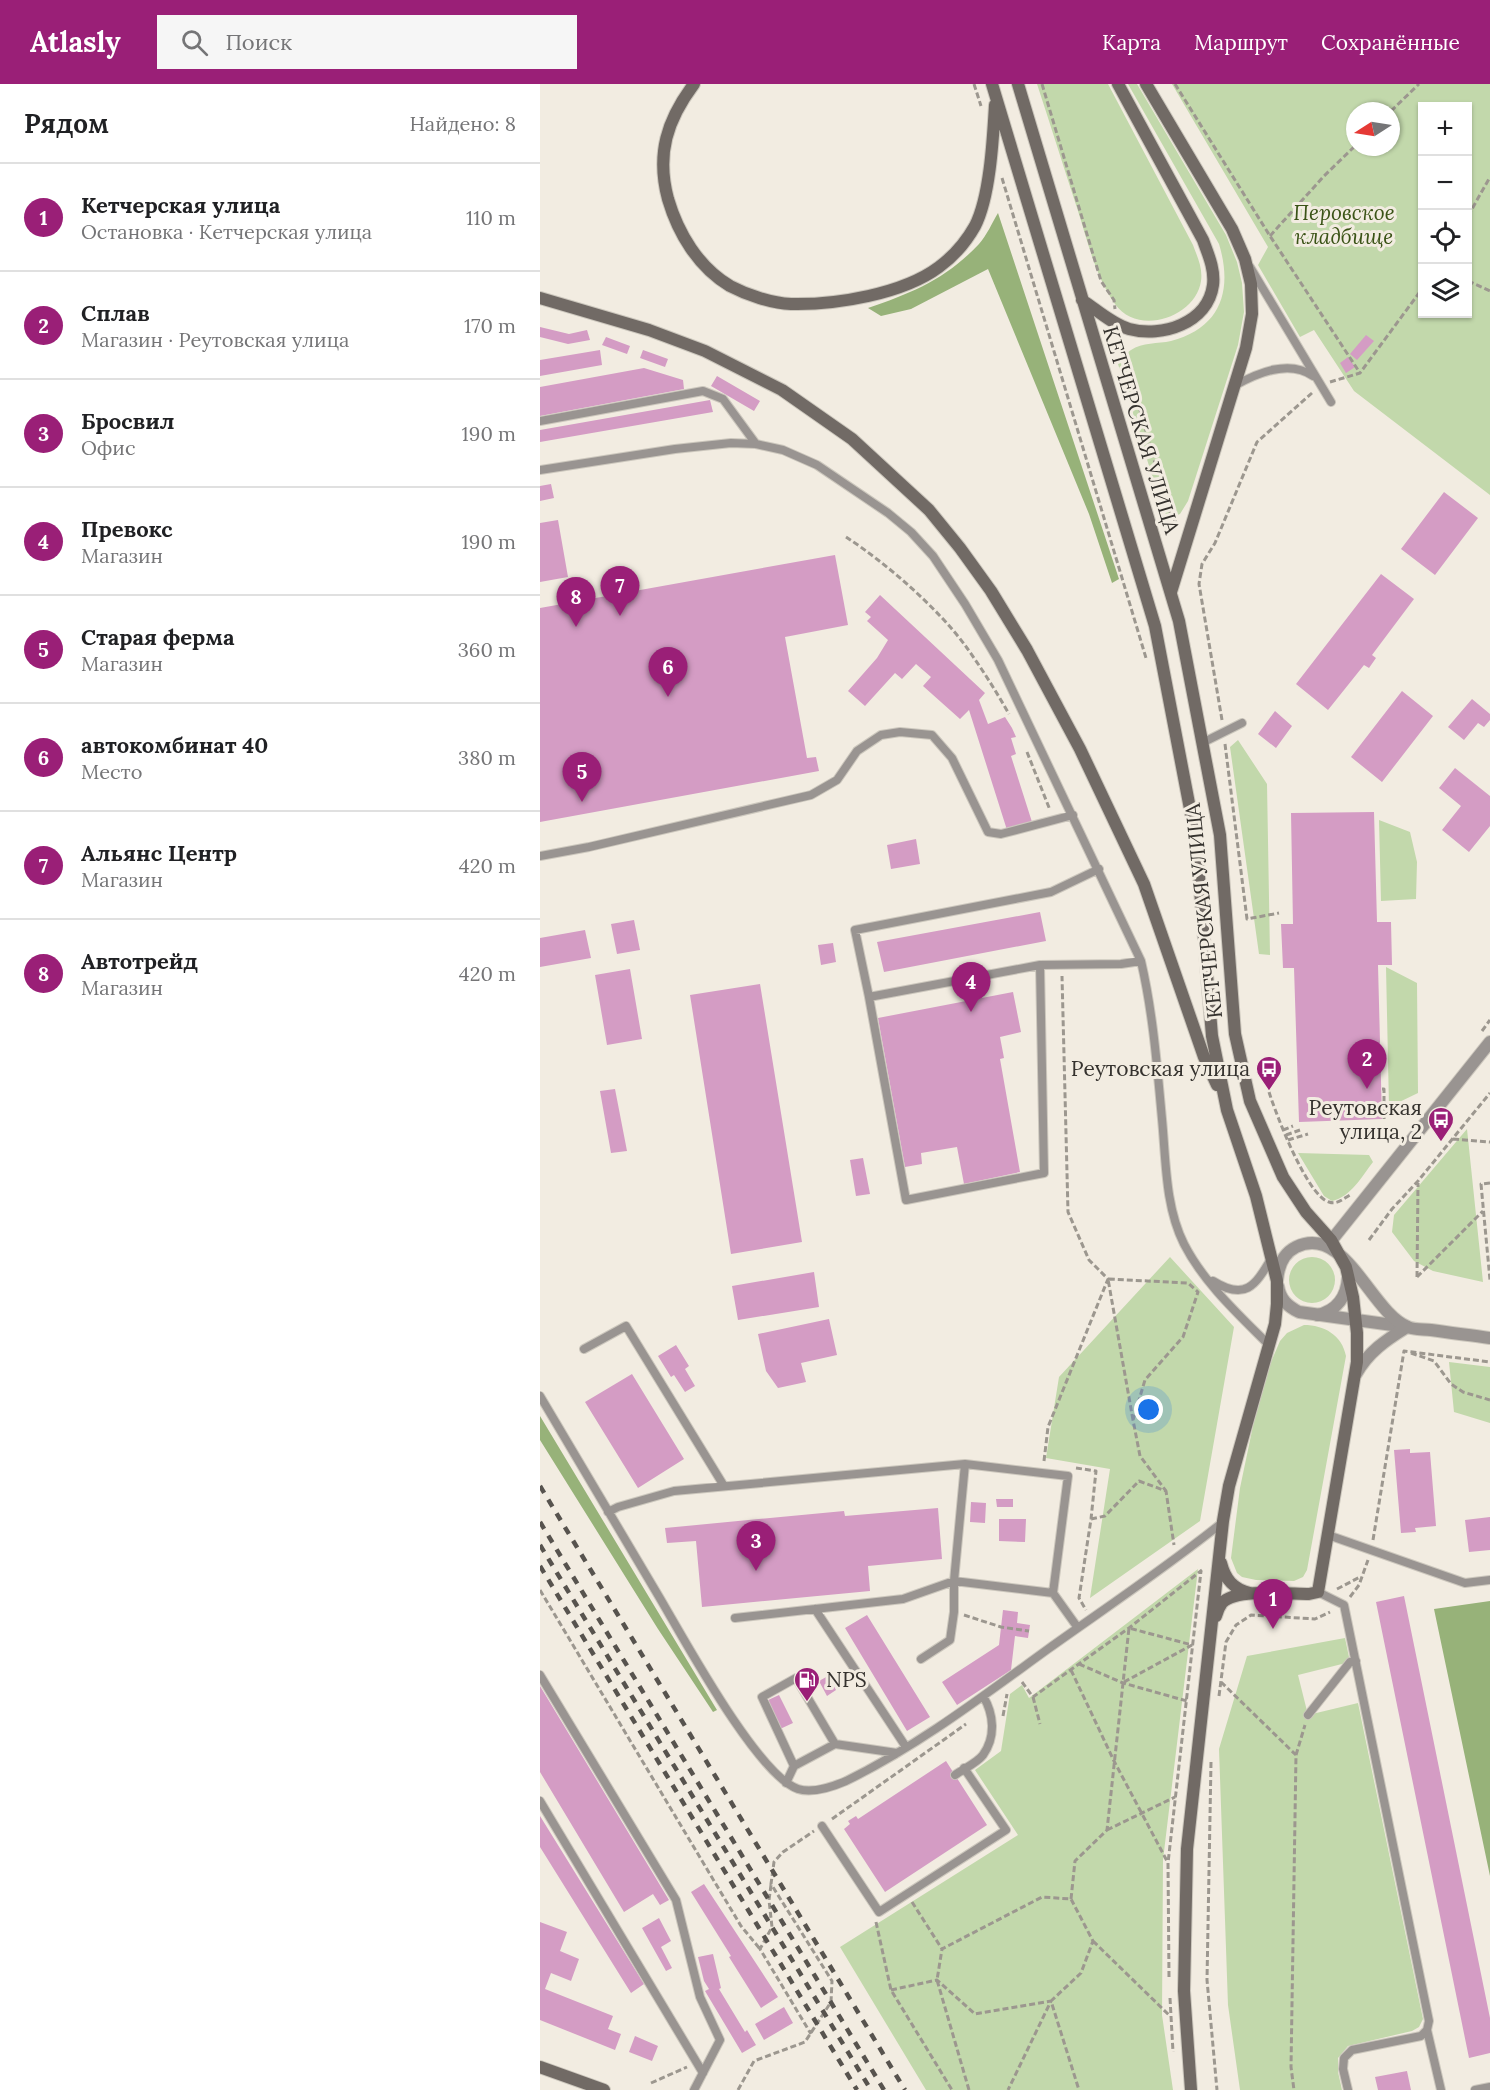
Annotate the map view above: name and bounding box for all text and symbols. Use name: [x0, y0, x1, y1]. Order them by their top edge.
search box: [157, 15, 577, 69]
text: Atlasly: [30, 24, 121, 60]
icon: search: [178, 26, 211, 59]
text: Поиск: [226, 28, 292, 56]
text: Карта: [1102, 29, 1161, 56]
text: Маршрут: [1194, 29, 1288, 56]
text: Сохранённые: [1321, 29, 1460, 56]
north arrow: [1346, 102, 1400, 156]
map controls: [1418, 102, 1472, 318]
button: +: [1418, 102, 1472, 156]
text: Рядом: [24, 107, 109, 140]
text: Найдено: 8: [409, 111, 516, 136]
button: −: [1418, 156, 1472, 210]
text: Кетчерская улица: [81, 191, 280, 219]
park label: Перовское кладбище: [1293, 199, 1395, 250]
text: 1: [39, 205, 48, 230]
text: 110 m: [466, 205, 516, 230]
button: locate: [1418, 210, 1472, 264]
text: Остановка · Кетчерская улица: [81, 219, 372, 244]
button: layers: [1418, 264, 1472, 318]
text: Сплав: [81, 299, 150, 327]
text: 2: [38, 313, 49, 338]
text: 170 m: [464, 313, 516, 338]
street label: КЕТЧЕРСКАЯ УЛИЦА: [1097, 323, 1186, 538]
text: Магазин · Реутовская улица: [81, 327, 349, 352]
text: Бросвил: [81, 407, 175, 435]
text: 3: [38, 421, 49, 446]
text: 190 m: [462, 421, 516, 446]
text: Офис: [81, 435, 136, 460]
text: Превокс: [81, 515, 173, 543]
text: 4: [38, 529, 49, 554]
text: 190 m: [462, 529, 516, 554]
text: Магазин: [81, 543, 163, 568]
pin: 7: [600, 566, 640, 616]
pin: 8: [556, 578, 596, 627]
text: Старая ферма: [81, 623, 234, 651]
text: 5: [38, 637, 49, 662]
text: 360 m: [458, 637, 516, 662]
pin: 6: [648, 648, 688, 697]
text: Магазин: [81, 651, 163, 676]
text: автокомбинат 40: [81, 731, 268, 759]
text: 6: [38, 745, 49, 770]
text: 380 m: [458, 745, 516, 770]
pin: 5: [562, 752, 602, 802]
text: Место: [81, 759, 142, 784]
street label: КЕТЧЕРСКАЯ УЛИЦА: [1179, 801, 1228, 1020]
text: Альянс Центр: [81, 839, 237, 867]
text: 7: [39, 853, 48, 878]
text: 420 m: [459, 853, 516, 878]
text: Магазин: [81, 867, 163, 892]
text: Автотрейд: [81, 947, 198, 975]
text: 8: [38, 961, 49, 986]
text: 420 m: [459, 961, 516, 986]
pin: 4: [952, 962, 990, 1012]
text: Магазин: [81, 975, 163, 1000]
pin: 2: [1348, 1040, 1386, 1089]
bus stop icon: Реутовская улица: [1254, 1054, 1284, 1092]
place label: Реутовская улица: [1071, 1055, 1250, 1082]
place label: Реутовская улица, 2: [1309, 1094, 1422, 1145]
bus stop icon: Реутовская улица, 2: [1426, 1105, 1456, 1143]
your location: [1134, 1395, 1163, 1424]
pin: 3: [736, 1522, 776, 1571]
pin: 1: [1254, 1580, 1292, 1629]
fuel station icon: NPS: [792, 1665, 822, 1703]
place label: NPS: [826, 1666, 867, 1693]

